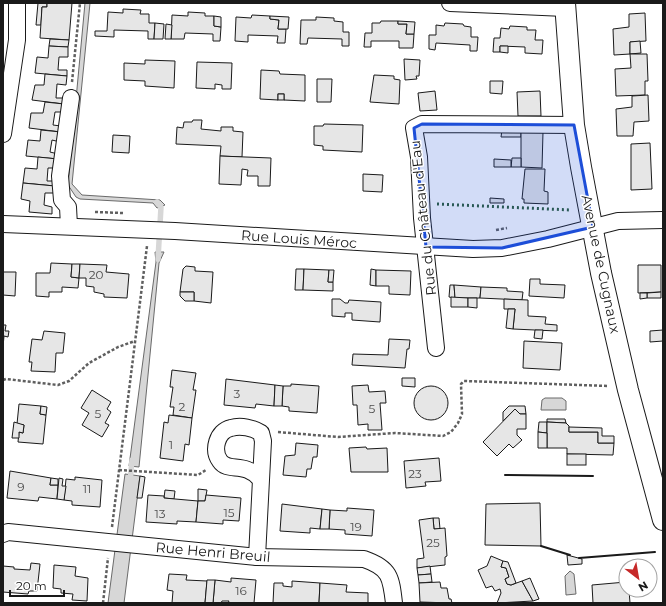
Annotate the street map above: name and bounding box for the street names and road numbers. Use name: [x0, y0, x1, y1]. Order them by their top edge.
street label: Rue du Château d'Eau: [406, 139, 440, 297]
street label: Avenue de Cugnaux: [577, 193, 625, 336]
street label: Rue Louis Méroc: [240, 226, 358, 252]
street label: Rue Henri Breuil: [155, 538, 271, 566]

